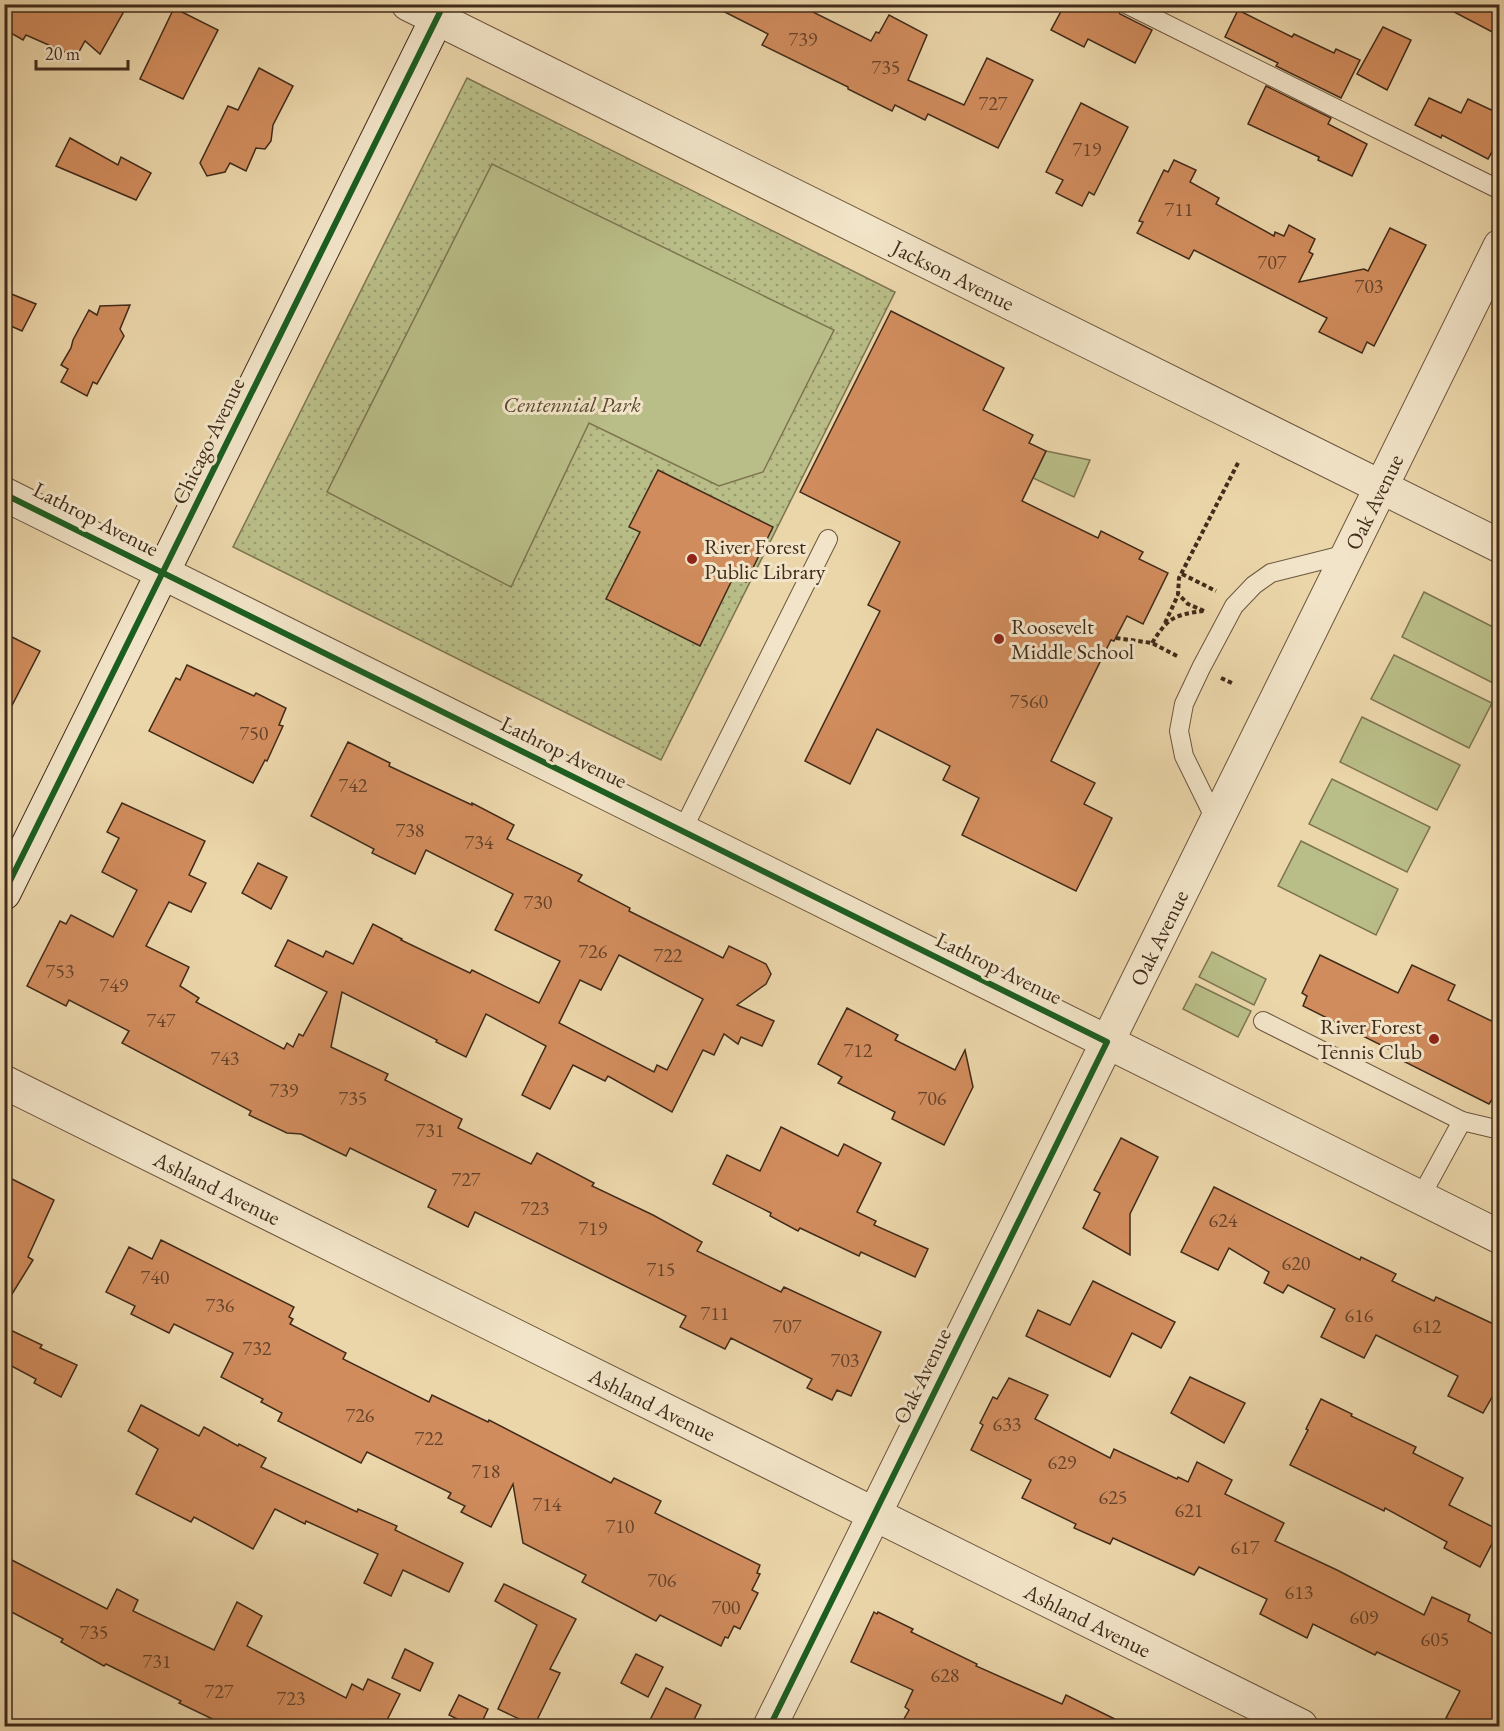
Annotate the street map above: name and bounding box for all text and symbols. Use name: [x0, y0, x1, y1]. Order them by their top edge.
house number: 739: [789, 26, 818, 52]
scale bar: [36, 33, 128, 71]
text: 20 m: [45, 42, 80, 65]
house number: 735: [872, 54, 900, 80]
house number: 727: [979, 90, 1008, 116]
house number: 719: [1073, 136, 1102, 162]
house number: 711: [1165, 196, 1193, 222]
street label: Jackson Avenue: [886, 231, 1020, 317]
house number: 707: [1258, 249, 1287, 275]
house number: 703: [1355, 273, 1383, 299]
street label: Chicago Avenue: [165, 372, 251, 509]
park label: Centennial Park: [503, 390, 641, 419]
street label: Oak Avenue: [1338, 449, 1410, 555]
street label: Lathrop Avenue: [28, 475, 164, 563]
place label: River Forest Public Library: [704, 532, 826, 586]
marker: River Forest Public Library: [685, 552, 699, 566]
place label: Roosevelt Middle School: [1011, 612, 1134, 666]
marker: Roosevelt Middle School: [992, 632, 1006, 646]
house number: 7560: [1010, 688, 1049, 714]
street label: Lathrop Avenue: [496, 709, 632, 795]
house number: 750: [240, 720, 269, 746]
house number: 742: [339, 772, 368, 798]
house number: 738: [396, 817, 424, 843]
house number: 734: [465, 829, 494, 855]
street label: Oak Avenue: [1123, 884, 1195, 991]
house number: 730: [524, 889, 553, 915]
street label: Lathrop Avenue: [931, 925, 1067, 1011]
house number: 726: [579, 938, 608, 964]
house number: 722: [654, 942, 683, 968]
house number: 753: [46, 958, 74, 984]
house number: 749: [100, 972, 129, 998]
house number: 747: [147, 1007, 176, 1033]
place label: River Forest Tennis Club: [1317, 1012, 1422, 1066]
marker: River Forest Tennis Club: [1427, 1032, 1441, 1046]
house number: 712: [844, 1037, 873, 1063]
house number: 743: [211, 1045, 239, 1071]
house number: 739: [270, 1077, 299, 1103]
house number: 735: [339, 1085, 367, 1111]
house number: 706: [918, 1085, 947, 1111]
house number: 731: [416, 1117, 444, 1143]
street label: Ashland Avenue: [148, 1144, 286, 1232]
house number: 727: [452, 1166, 481, 1192]
house number: 723: [521, 1195, 549, 1221]
house number: 624: [1209, 1207, 1238, 1233]
house number: 719: [579, 1215, 608, 1241]
house number: 620: [1282, 1250, 1311, 1276]
house number: 715: [647, 1256, 675, 1282]
house number: 740: [141, 1264, 170, 1290]
house number: 736: [206, 1292, 235, 1318]
house number: 711: [701, 1300, 729, 1326]
house number: 616: [1345, 1302, 1374, 1328]
house number: 707: [773, 1313, 802, 1339]
house number: 612: [1413, 1313, 1442, 1339]
street label: Oak Avenue: [886, 1323, 958, 1429]
house number: 732: [243, 1335, 272, 1361]
house number: 703: [831, 1347, 859, 1373]
street label: Ashland Avenue: [583, 1360, 721, 1448]
house number: 726: [346, 1402, 375, 1428]
house number: 633: [993, 1411, 1021, 1437]
house number: 722: [415, 1425, 444, 1451]
house number: 629: [1048, 1449, 1077, 1475]
house number: 718: [472, 1458, 500, 1484]
house number: 625: [1099, 1484, 1127, 1510]
house number: 714: [533, 1491, 562, 1517]
house number: 621: [1175, 1497, 1203, 1523]
house number: 710: [606, 1513, 635, 1539]
house number: 617: [1231, 1534, 1260, 1560]
house number: 706: [648, 1567, 677, 1593]
street label: Ashland Avenue: [1019, 1576, 1156, 1664]
house number: 613: [1285, 1579, 1313, 1605]
house number: 700: [712, 1594, 741, 1620]
house number: 609: [1350, 1604, 1379, 1630]
house number: 735: [80, 1619, 108, 1645]
house number: 605: [1421, 1626, 1449, 1652]
house number: 731: [143, 1648, 171, 1674]
house number: 628: [931, 1662, 959, 1688]
house number: 727: [205, 1678, 234, 1704]
house number: 723: [277, 1685, 305, 1711]

